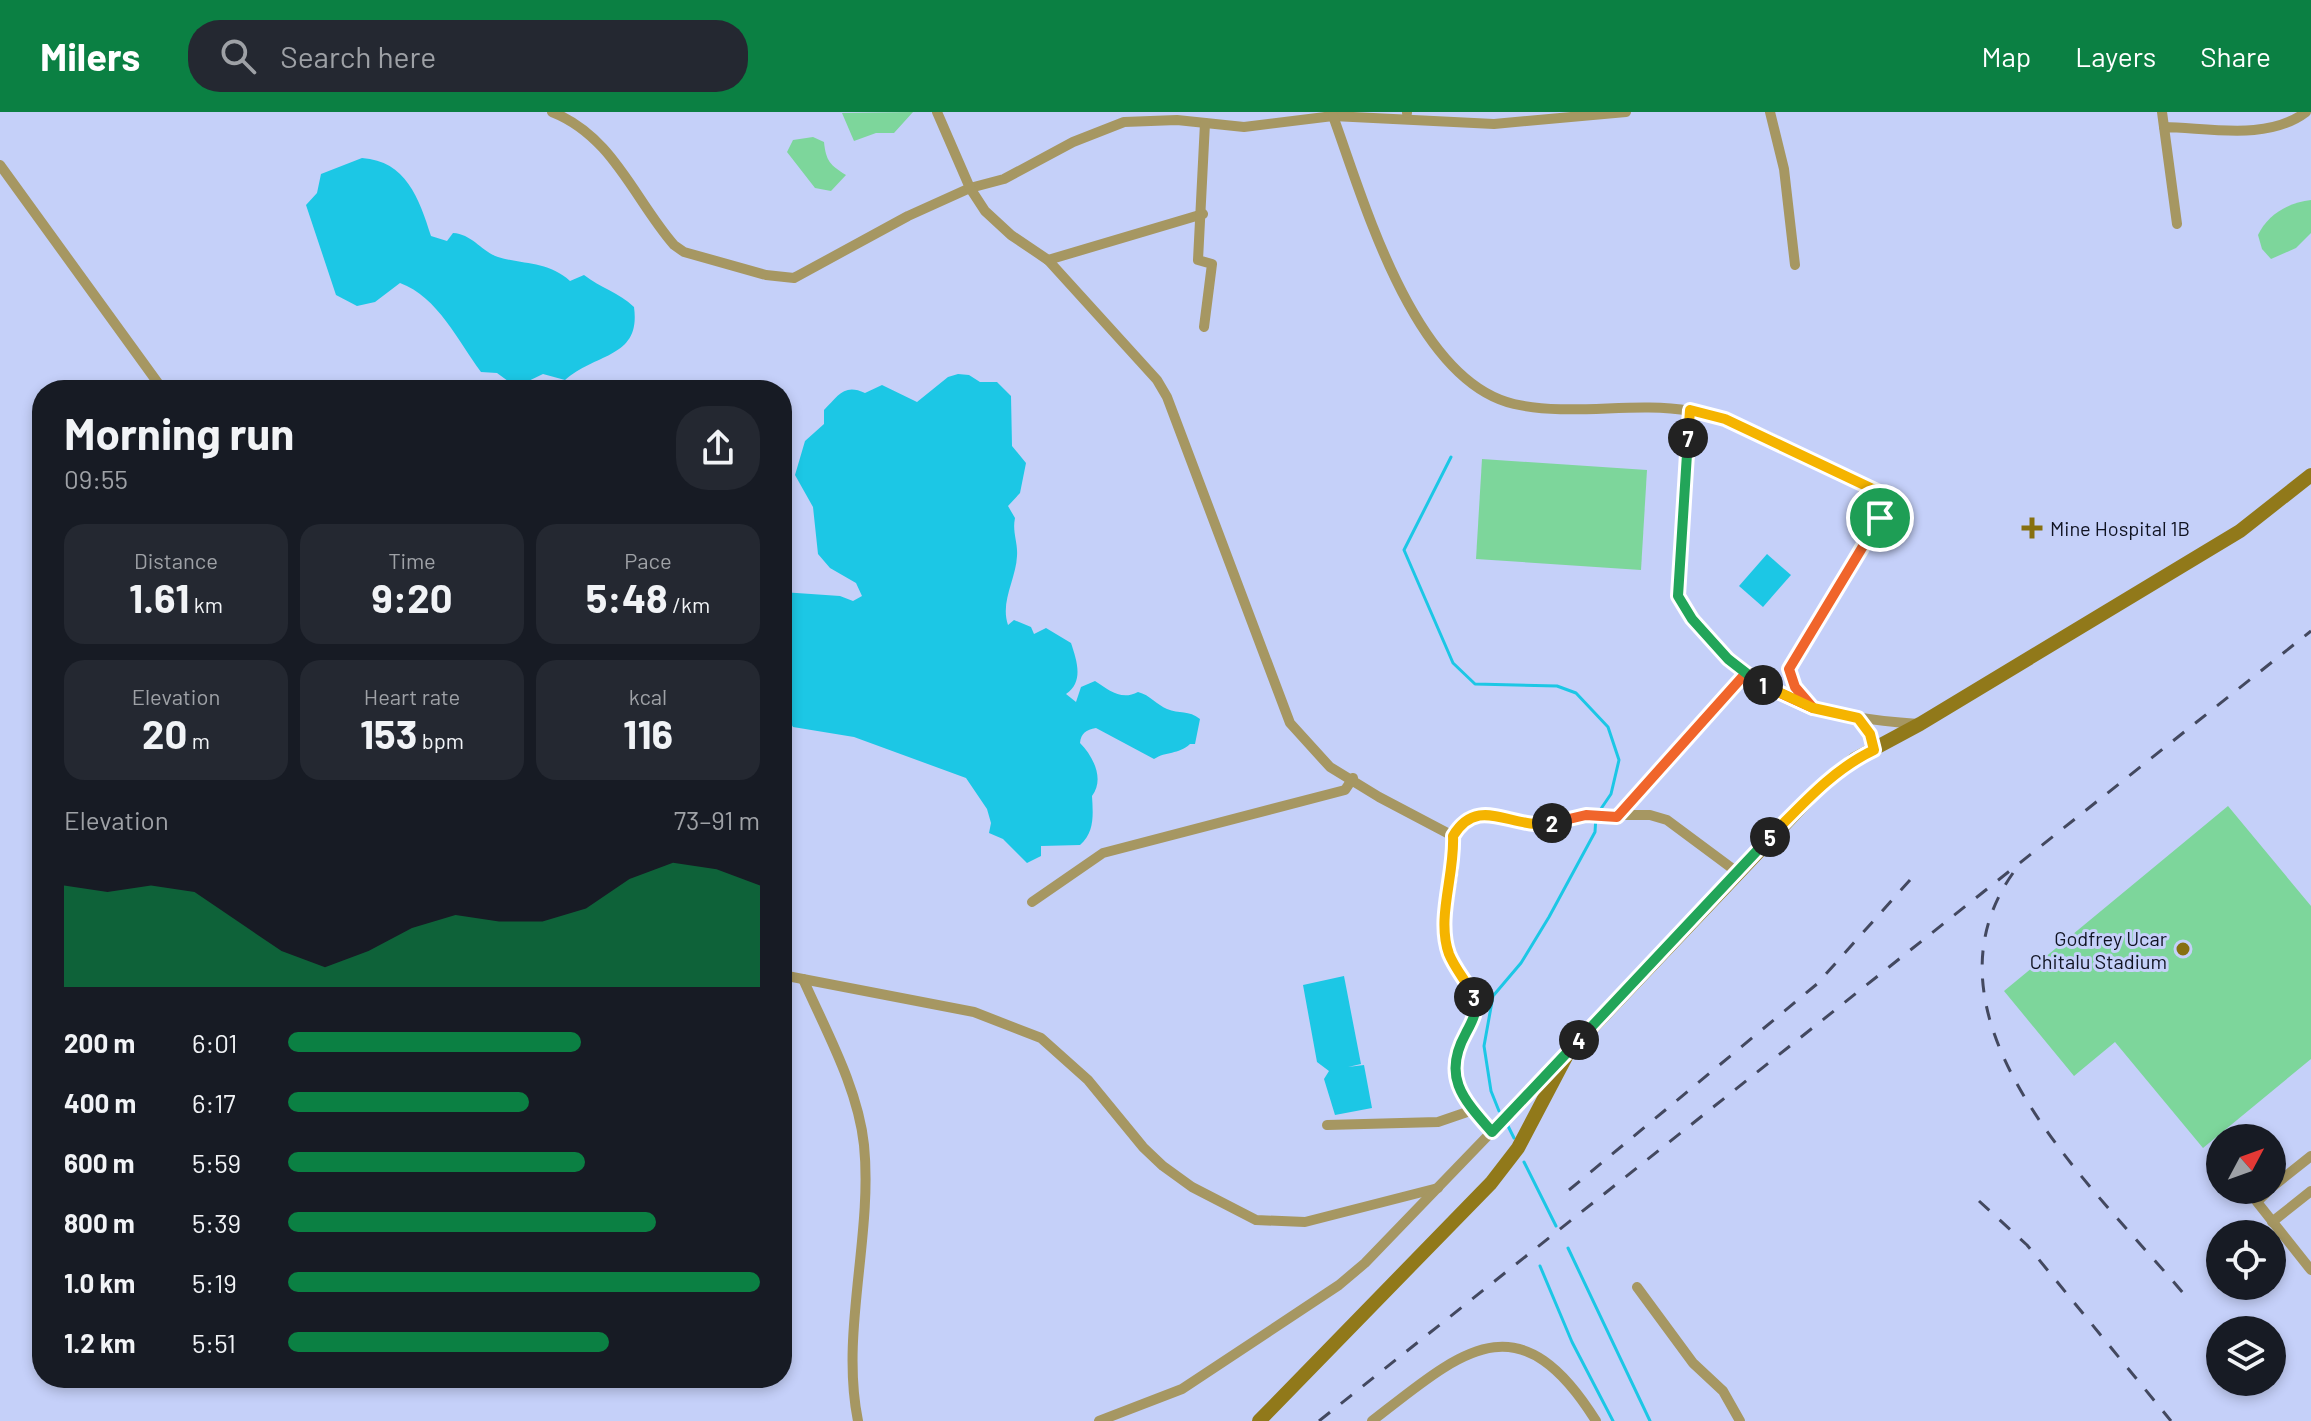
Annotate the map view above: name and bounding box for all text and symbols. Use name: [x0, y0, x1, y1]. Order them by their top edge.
search box: [188, 20, 748, 92]
text: Milers: [40, 33, 140, 79]
icon: search: [216, 34, 260, 78]
text: Search here: [280, 38, 436, 74]
text: Map: [1981, 39, 2031, 73]
text: Layers: [2075, 39, 2156, 73]
text: Share: [2200, 39, 2271, 73]
text: Morning run: [64, 406, 294, 459]
button: share: [676, 406, 760, 490]
pin: 7: [1668, 418, 1708, 458]
text: 7: [1683, 425, 1693, 451]
text: 09:55: [64, 463, 128, 494]
pin: [1846, 484, 1914, 552]
icon: arrive: [1858, 496, 1902, 540]
place label: Mine Hospital 1B: [2050, 516, 2190, 540]
marker: Mine Hospital 1B: [2021, 517, 2043, 539]
text: Distance: [134, 547, 218, 573]
text: Time: [388, 547, 436, 573]
text: Pace: [624, 547, 672, 573]
text: 1.61: [129, 573, 189, 621]
text: 9:20: [372, 573, 453, 621]
text: 5:48: [586, 573, 668, 621]
text: km: [189, 591, 223, 617]
text: /km: [668, 591, 710, 617]
pin: 1: [1743, 665, 1783, 705]
text: 1: [1759, 672, 1767, 698]
text: Elevation: [132, 683, 220, 709]
text: Heart rate: [364, 683, 460, 709]
text: kcal: [629, 683, 667, 709]
text: 20: [142, 709, 187, 757]
text: 153: [360, 709, 417, 757]
text: 116: [623, 709, 673, 757]
text: m: [187, 727, 210, 753]
text: bpm: [417, 727, 464, 753]
pin: 2: [1532, 803, 1572, 843]
text: Elevation: [64, 804, 169, 835]
text: 73–91 m: [674, 804, 760, 835]
text: 2: [1546, 810, 1558, 836]
pin: 5: [1750, 817, 1790, 857]
text: 5: [1764, 824, 1776, 850]
place label: Godfrey Ucar Chitalu Stadium: [2030, 926, 2167, 973]
marker: Godfrey Ucar Chitalu Stadium: [2174, 940, 2192, 958]
pin: 3: [1454, 977, 1494, 1017]
text: 3: [1468, 984, 1480, 1010]
pin: 4: [1559, 1020, 1599, 1060]
text: 200 m: [64, 1027, 135, 1058]
text: 6:01: [192, 1027, 237, 1058]
text: 4: [1572, 1027, 1586, 1053]
text: 400 m: [64, 1087, 136, 1118]
text: 6:17: [192, 1087, 236, 1118]
north arrow: [2206, 1124, 2286, 1204]
map controls: [2206, 1124, 2286, 1396]
text: 600 m: [64, 1147, 135, 1178]
text: 5:59: [192, 1147, 241, 1178]
text: 800 m: [64, 1207, 135, 1238]
text: 5:39: [192, 1207, 241, 1238]
button: locate: [2206, 1220, 2286, 1300]
text: 1.0 km: [64, 1267, 135, 1298]
text: 5:19: [192, 1267, 237, 1298]
button: layers: [2206, 1316, 2286, 1396]
text: 1.2 km: [64, 1327, 136, 1358]
text: 5:51: [192, 1327, 236, 1358]

